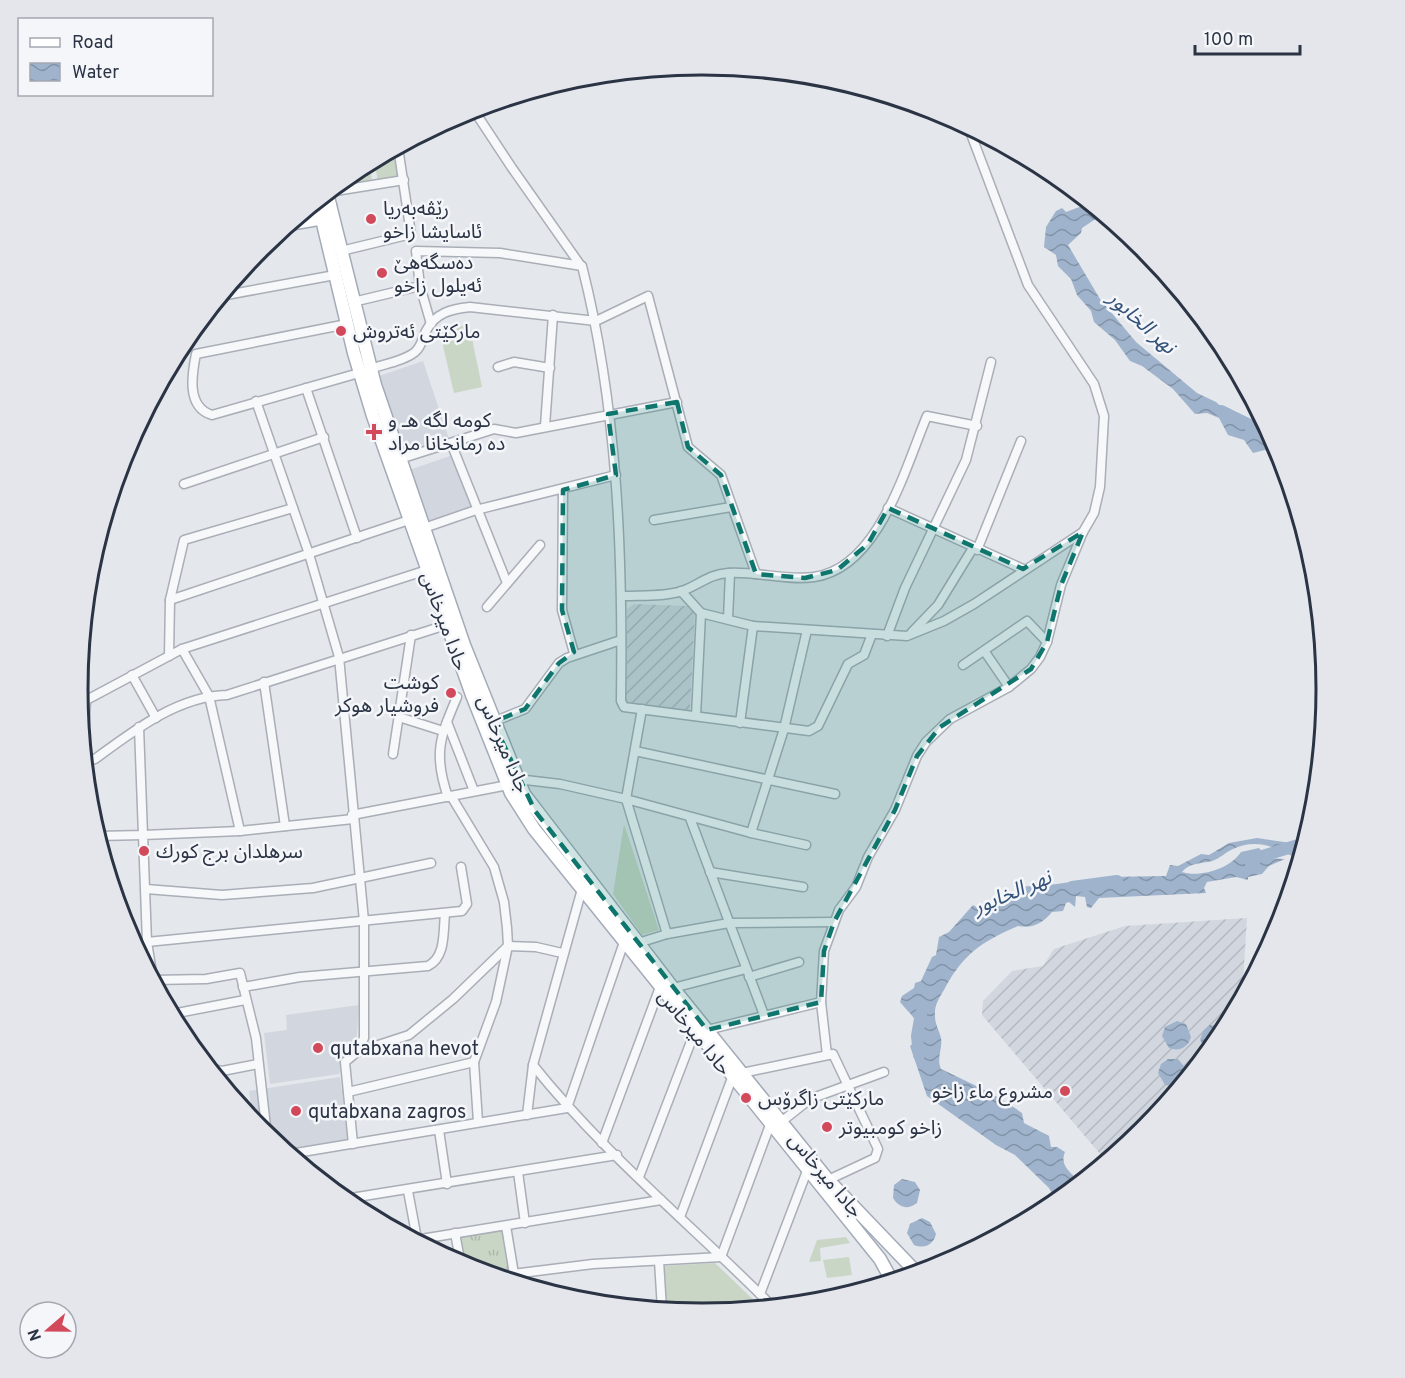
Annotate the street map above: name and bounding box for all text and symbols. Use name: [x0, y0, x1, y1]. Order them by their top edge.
legend: [18, 18, 213, 96]
scale bar: [1195, 18, 1300, 56]
text: 100 m: [1204, 29, 1253, 52]
text: Road: [72, 32, 114, 55]
text: Water: [72, 62, 119, 85]
place label: رێڤه‌به‌ريا ئاسايشا زاخو: [383, 197, 482, 246]
marker: رێڤه‌به‌ريا ئاسايشا زاخو: [364, 212, 378, 226]
place label: ده‌سگه‌هێ ئه‌يلول زاخو: [394, 251, 482, 300]
marker: ده‌سگه‌هێ ئه‌يلول زاخو: [375, 266, 389, 280]
water label: نهر الخابور: [1100, 284, 1182, 362]
place label: مارکێتی ئەتروش: [353, 320, 481, 346]
marker: مارکێتی ئەتروش: [334, 324, 348, 338]
place label: كومه لگه هـ و ده رمانخانا مراد: [388, 409, 505, 458]
marker: كومه لگه هـ و ده رمانخانا مراد: [365, 423, 383, 441]
street label: حادا ميرخاس: [413, 569, 473, 675]
place label: كوشت فروشيار هوكر: [334, 671, 440, 720]
marker: كوشت فروشيار هوكر: [444, 686, 458, 700]
street label: جادا ميرخاس: [470, 692, 534, 797]
place label: سرهلدان برج كورك: [156, 840, 303, 866]
marker: سرهلدان برج كورك: [137, 844, 151, 858]
water label: نهر الخابور: [967, 864, 1057, 923]
street label: حادا ميرخاس: [651, 985, 736, 1082]
place label: qutabxana hevot: [330, 1037, 479, 1063]
marker: qutabxana hevot: [311, 1041, 325, 1055]
place label: مشروع ماء زاخو: [932, 1080, 1053, 1106]
marker: مشروع ماء زاخو: [1058, 1084, 1072, 1098]
place label: مارکێتی زاگرۆس: [758, 1087, 884, 1113]
marker: مارکێتی زاگرۆس: [739, 1091, 753, 1105]
place label: qutabxana zagros: [308, 1100, 466, 1126]
marker: qutabxana zagros: [289, 1104, 303, 1118]
place label: زاخو كومبيوتر: [838, 1116, 942, 1142]
marker: زاخو كومبيوتر: [820, 1120, 834, 1134]
street label: جادا ميرخاس: [781, 1128, 868, 1224]
north arrow: [18, 1300, 78, 1360]
text: N: [24, 1326, 47, 1343]

